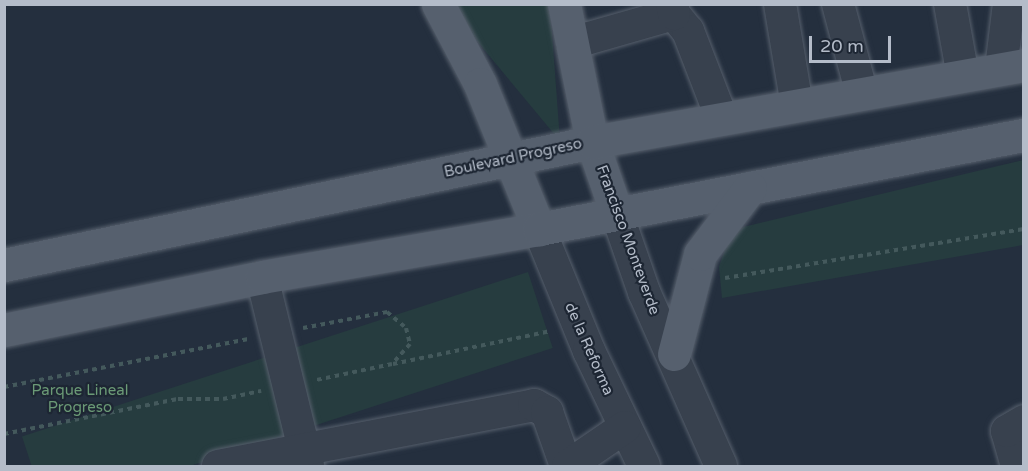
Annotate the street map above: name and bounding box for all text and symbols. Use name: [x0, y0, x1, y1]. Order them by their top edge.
scale bar: [812, 24, 894, 62]
text: 20 m: [820, 35, 864, 57]
street label: Boulevard Progreso: [443, 135, 583, 181]
street label: Francisco Monteverde: [593, 163, 663, 317]
street label: de la Reforma: [561, 300, 617, 398]
park label: Parque Lineal Progreso: [32, 381, 128, 416]

